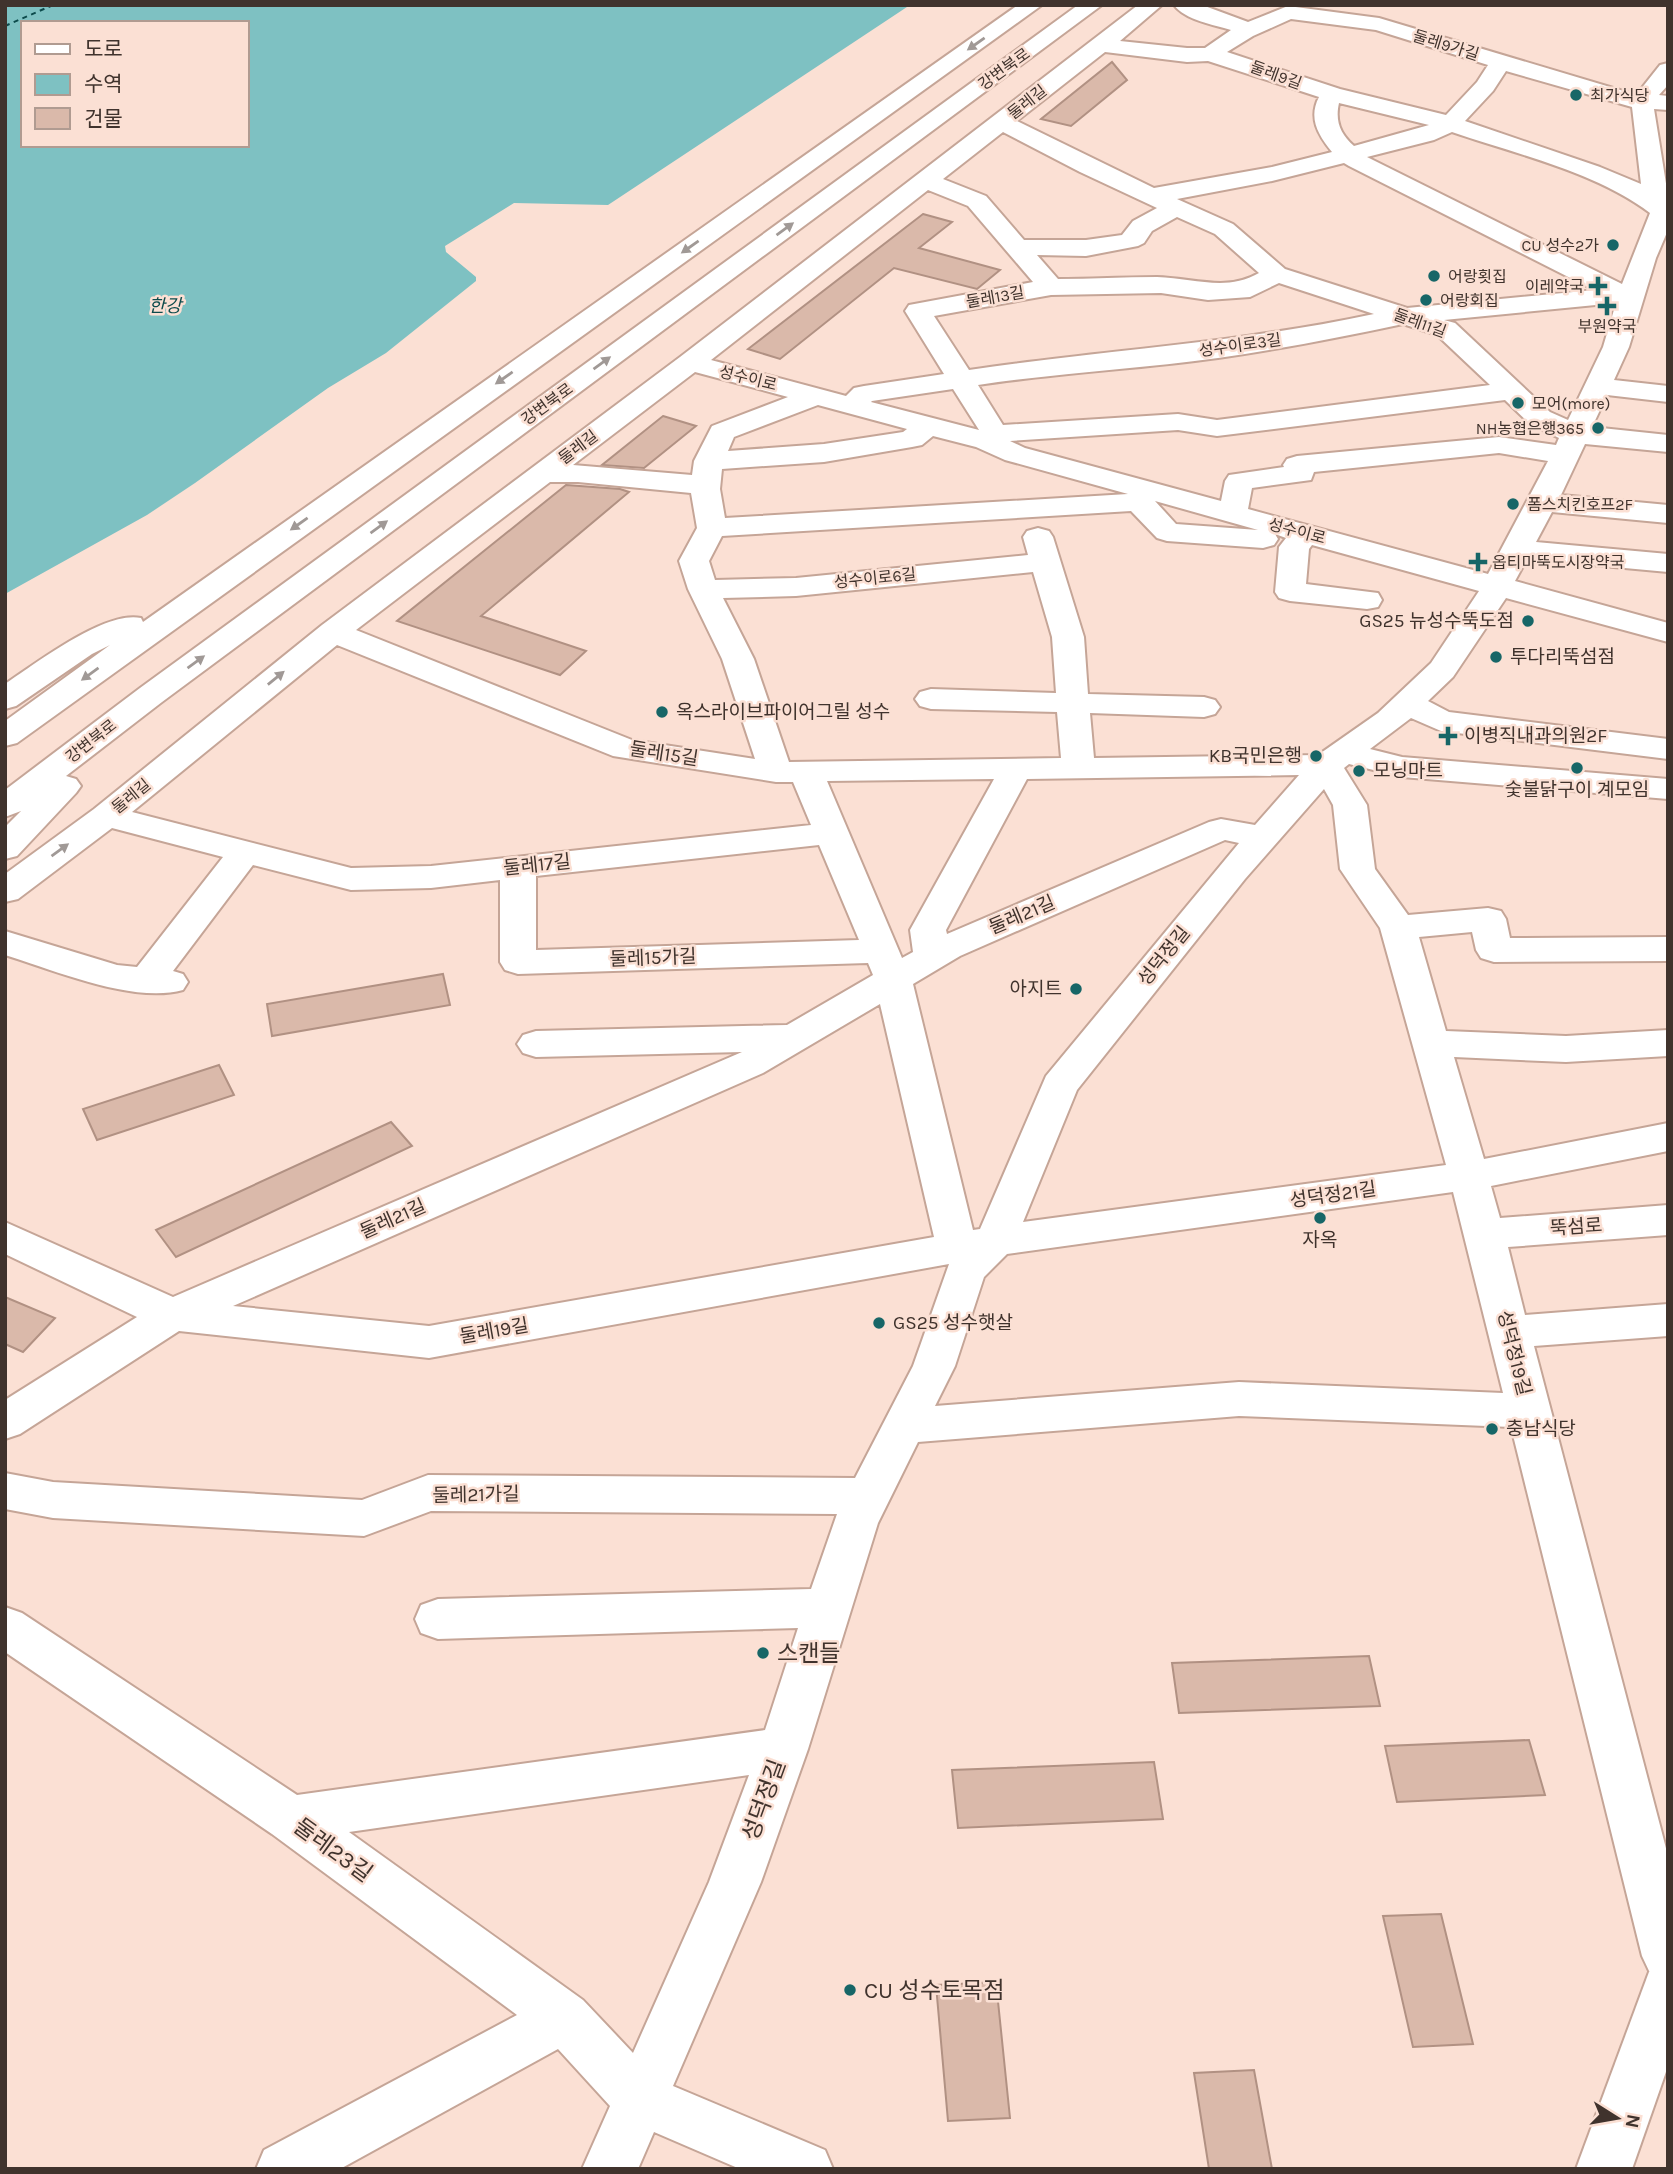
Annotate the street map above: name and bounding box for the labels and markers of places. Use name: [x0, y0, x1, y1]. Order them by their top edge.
place label: 최가식당: [1590, 86, 1649, 105]
marker: 최가식당: [1568, 87, 1584, 103]
place label: CU 성수2가: [1522, 236, 1599, 255]
marker: CU 성수2가: [1605, 237, 1621, 253]
place label: 어랑횟집: [1448, 267, 1507, 286]
marker: 어랑횟집: [1426, 268, 1442, 284]
place label: 이레약국: [1525, 277, 1584, 296]
marker: 이레약국: [1590, 278, 1606, 294]
place label: 어랑회집: [1440, 291, 1499, 310]
marker: 어랑회집: [1418, 292, 1434, 308]
marker: 부원약국: [1599, 298, 1615, 314]
place label: 부원약국: [1578, 317, 1636, 336]
place label: 모어(more): [1532, 394, 1611, 413]
marker: 모어(more): [1510, 395, 1526, 411]
place label: NH농협은행365: [1476, 419, 1584, 438]
marker: NH농협은행365: [1590, 420, 1606, 436]
place label: 폼스치킨호프2F: [1527, 495, 1633, 514]
marker: 폼스치킨호프2F: [1505, 496, 1521, 512]
place label: 옵티마뚝도시장약국: [1492, 553, 1624, 572]
marker: 옵티마뚝도시장약국: [1470, 554, 1486, 570]
place label: GS25 뉴성수뚝도점: [1359, 610, 1514, 632]
marker: GS25 뉴성수뚝도점: [1520, 613, 1536, 629]
place label: 투다리뚝섬점: [1510, 646, 1615, 668]
marker: 투다리뚝섬점: [1488, 649, 1504, 665]
place label: 옥스라이브파이어그릴 성수: [676, 701, 890, 723]
marker: 옥스라이브파이어그릴 성수: [654, 704, 670, 720]
place label: 이병직내과의원2F: [1464, 725, 1607, 747]
marker: 이병직내과의원2F: [1438, 726, 1458, 746]
place label: KB국민은행: [1209, 745, 1302, 767]
marker: KB국민은행: [1308, 748, 1324, 764]
place label: 모닝마트: [1373, 760, 1443, 782]
marker: 숯불닭구이 계모임: [1569, 760, 1585, 776]
marker: 모닝마트: [1351, 763, 1367, 779]
place label: 숯불닭구이 계모임: [1505, 779, 1649, 801]
place label: 아지트: [1010, 978, 1062, 1000]
marker: 아지트: [1068, 981, 1084, 997]
marker: 자옥: [1312, 1210, 1328, 1226]
place label: 자옥: [1303, 1229, 1337, 1251]
place label: GS25 성수햇살: [893, 1312, 1013, 1334]
marker: GS25 성수햇살: [871, 1315, 887, 1331]
place label: 충남식당: [1506, 1418, 1576, 1440]
marker: 충남식당: [1484, 1421, 1500, 1437]
place label: 스캔들: [777, 1640, 840, 1667]
marker: 스캔들: [755, 1645, 771, 1661]
place label: CU 성수토목점: [864, 1977, 1004, 2004]
marker: CU 성수토목점: [842, 1982, 858, 1998]

